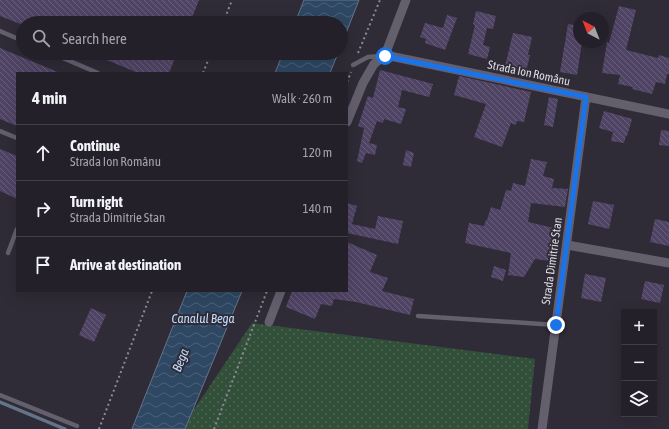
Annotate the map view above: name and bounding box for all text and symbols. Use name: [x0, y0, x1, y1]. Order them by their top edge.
north arrow: [573, 12, 609, 48]
search box: [16, 16, 348, 60]
icon: search: [30, 27, 52, 49]
text: Search here: [62, 30, 127, 47]
route start: [376, 47, 394, 65]
street label: Strada Ion Românu: [486, 57, 572, 89]
text: 4 min: [32, 88, 67, 108]
text: Walk · 260 m: [272, 91, 332, 106]
text: Continue: [70, 137, 120, 154]
icon: ahead: [32, 142, 54, 164]
text: 120 m: [303, 145, 332, 160]
text: Strada Ion Românu: [70, 154, 161, 169]
text: Turn right: [70, 193, 123, 210]
icon: right: [32, 198, 54, 220]
text: 140 m: [303, 201, 332, 216]
text: Strada Dimitrie Stan: [70, 210, 165, 225]
street label: Strada Dimitrie Stan: [539, 216, 565, 306]
icon: arrive: [32, 254, 54, 276]
text: Arrive at destination: [70, 256, 181, 273]
map controls: [621, 309, 657, 417]
button: +: [621, 309, 657, 345]
water label: Canalul Bega: [172, 311, 234, 326]
route end: [547, 316, 565, 334]
button: −: [621, 345, 657, 381]
water label: Bega: [169, 346, 192, 374]
button: layers: [621, 381, 657, 417]

